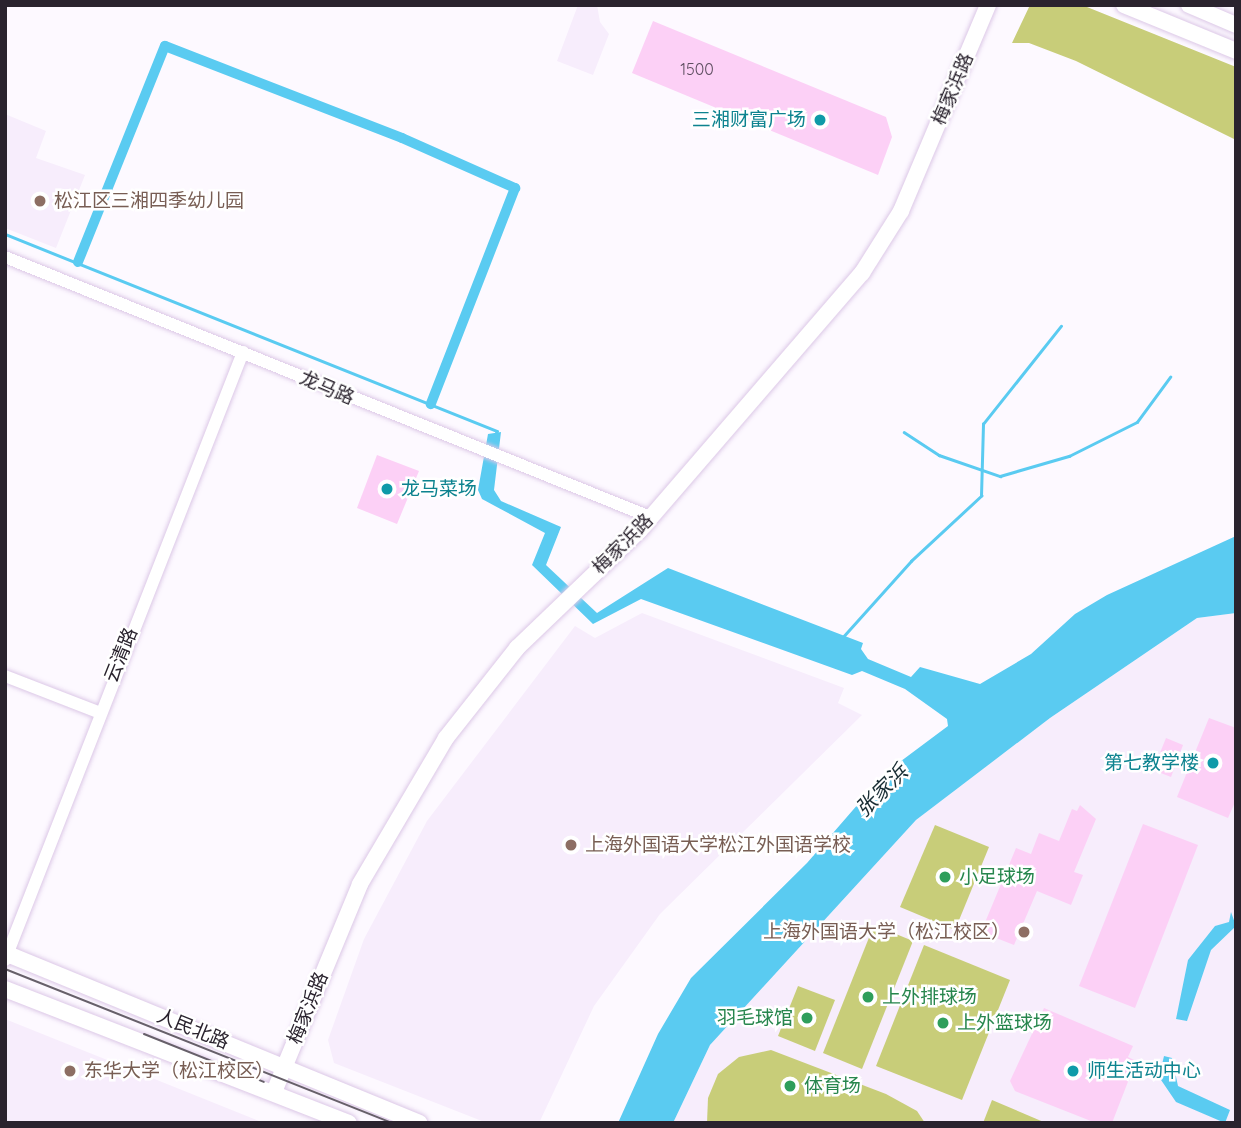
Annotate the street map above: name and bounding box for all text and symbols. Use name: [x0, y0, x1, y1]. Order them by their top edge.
street label: 梅家浜路: [928, 50, 978, 128]
house number: 1500: [680, 59, 714, 79]
place label: 三湘财富广场: [692, 109, 806, 131]
marker: 三湘财富广场: [812, 112, 828, 128]
place label: 松江区三湘四季幼儿园: [54, 190, 244, 212]
marker: 松江区三湘四季幼儿园: [32, 193, 48, 209]
street label: 龙马路: [296, 366, 358, 410]
place label: 龙马菜场: [401, 478, 477, 500]
marker: 龙马菜场: [379, 481, 395, 497]
street label: 梅家浜路: [588, 509, 658, 579]
street label: 云清路: [100, 624, 142, 686]
place label: 第七教学楼: [1104, 752, 1199, 774]
marker: 第七教学楼: [1205, 755, 1221, 771]
water label: 张家浜: [850, 759, 912, 821]
place label: 上海外国语大学松江外国语学校: [585, 834, 851, 856]
marker: 上海外国语大学松江外国语学校: [563, 837, 579, 853]
place label: 小足球场: [959, 866, 1035, 888]
marker: 小足球场: [937, 869, 953, 885]
place label: 上海外国语大学（松江校区）: [763, 921, 1010, 943]
marker: 上海外国语大学（松江校区）: [1016, 924, 1032, 940]
street label: 梅家浜路: [283, 968, 333, 1048]
place label: 上外排球场: [882, 986, 977, 1008]
marker: 上外排球场: [860, 989, 876, 1005]
street label: 人民北路: [153, 1004, 233, 1054]
place label: 羽毛球馆: [717, 1007, 793, 1029]
marker: 羽毛球馆: [799, 1010, 815, 1026]
place label: 上外篮球场: [957, 1012, 1052, 1034]
marker: 上外篮球场: [935, 1015, 951, 1031]
place label: 东华大学（松江校区）: [84, 1060, 274, 1082]
place label: 师生活动中心: [1087, 1060, 1201, 1082]
marker: 东华大学（松江校区）: [62, 1063, 78, 1079]
marker: 师生活动中心: [1065, 1063, 1081, 1079]
place label: 体育场: [804, 1075, 861, 1097]
marker: 体育场: [782, 1078, 798, 1094]

